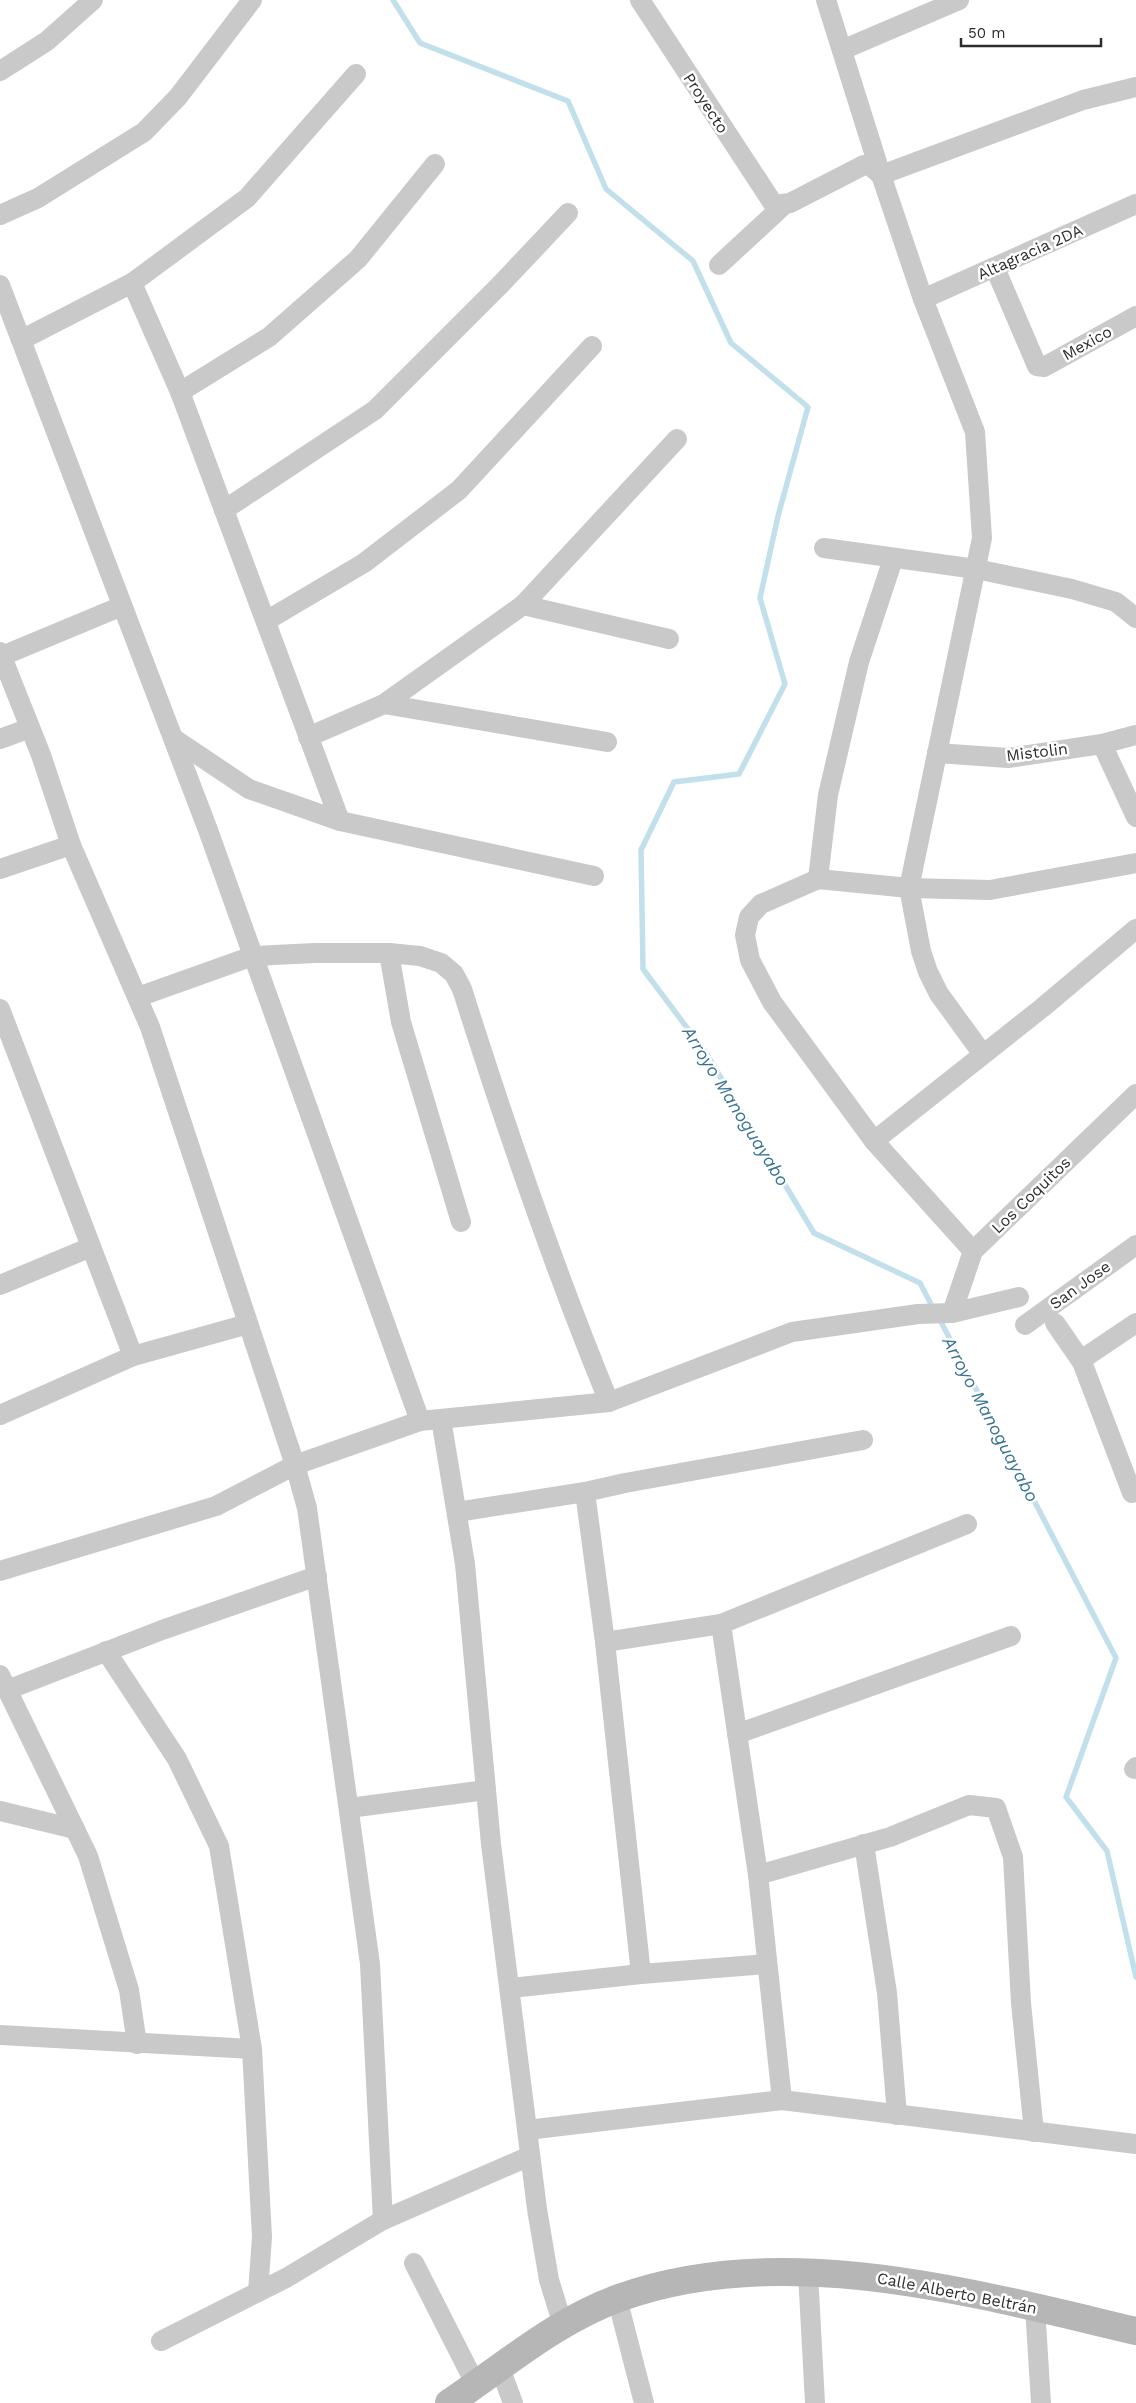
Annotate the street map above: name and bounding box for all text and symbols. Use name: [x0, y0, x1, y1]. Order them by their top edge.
scale bar: [961, 15, 1101, 47]
text: 50 m: [968, 24, 1005, 42]
street label: Proyecto: [679, 69, 733, 137]
street label: Altagracia 2DA: [974, 220, 1086, 284]
street label: Mexico: [1059, 322, 1115, 364]
street label: Mistolin: [1005, 739, 1069, 765]
water label: Arroyo Manoguayabo: [678, 1021, 794, 1190]
street label: Los Coquitos: [988, 1153, 1074, 1237]
street label: San Jose: [1046, 1257, 1114, 1313]
water label: Arroyo Manoguayabo: [938, 1332, 1044, 1505]
street label: Calle Alberto Beltrán: [875, 2268, 1039, 2318]

